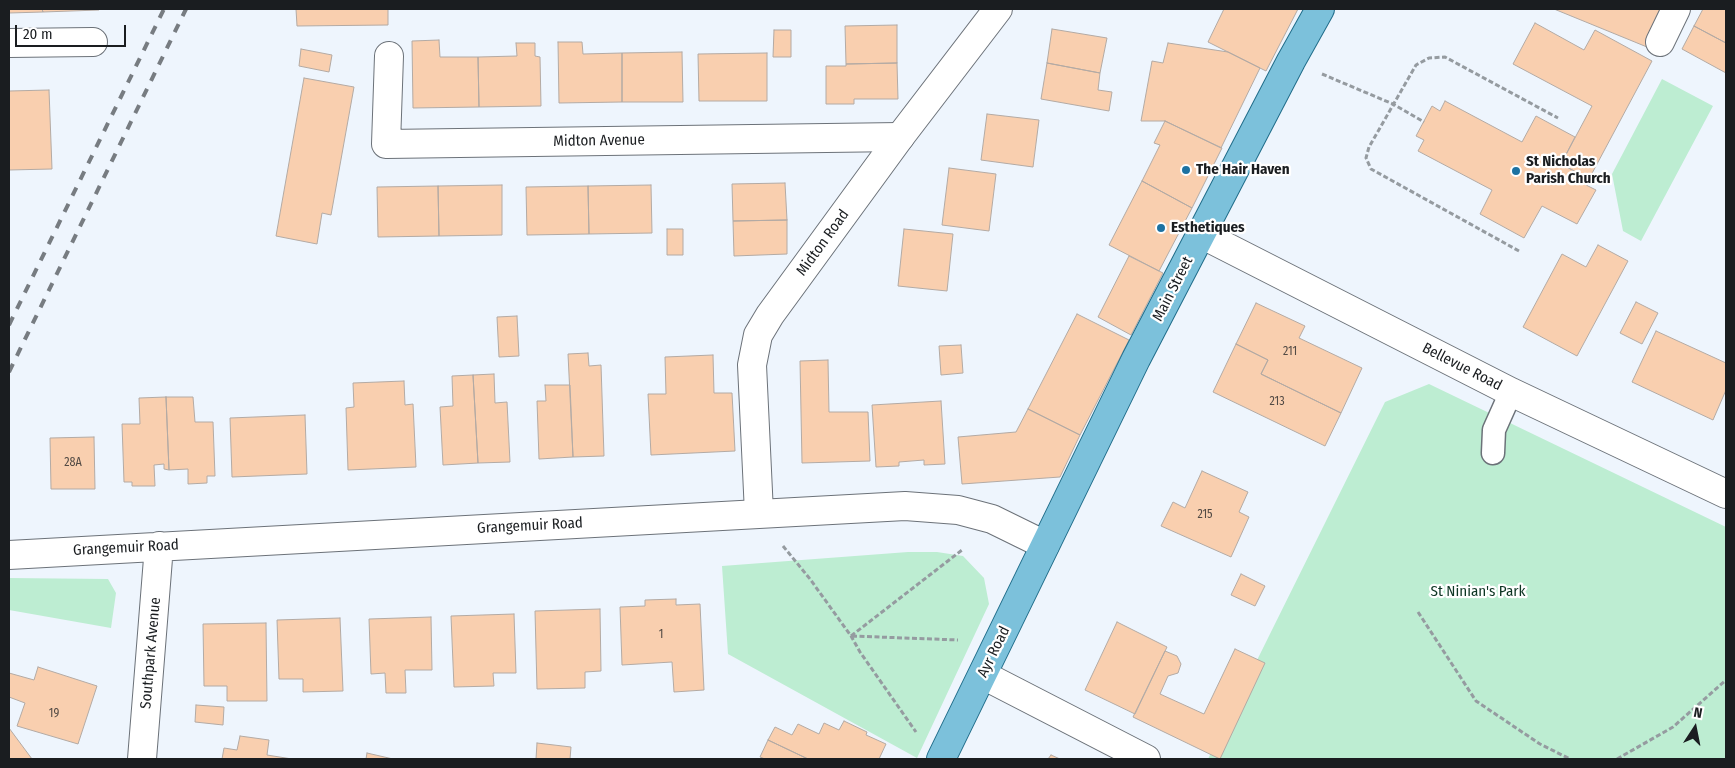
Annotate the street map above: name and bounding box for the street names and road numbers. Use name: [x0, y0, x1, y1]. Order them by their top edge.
street label: Midton Avenue: [553, 131, 645, 151]
street label: Midton Road: [793, 206, 853, 280]
street label: Main Street: [1149, 254, 1197, 324]
street label: Bellevue Road: [1419, 339, 1505, 395]
street label: Grangemuir Road: [477, 514, 583, 538]
street label: Grangemuir Road: [73, 536, 179, 560]
street label: Southpark Avenue: [137, 596, 165, 710]
street label: Ayr Road: [974, 624, 1014, 680]

